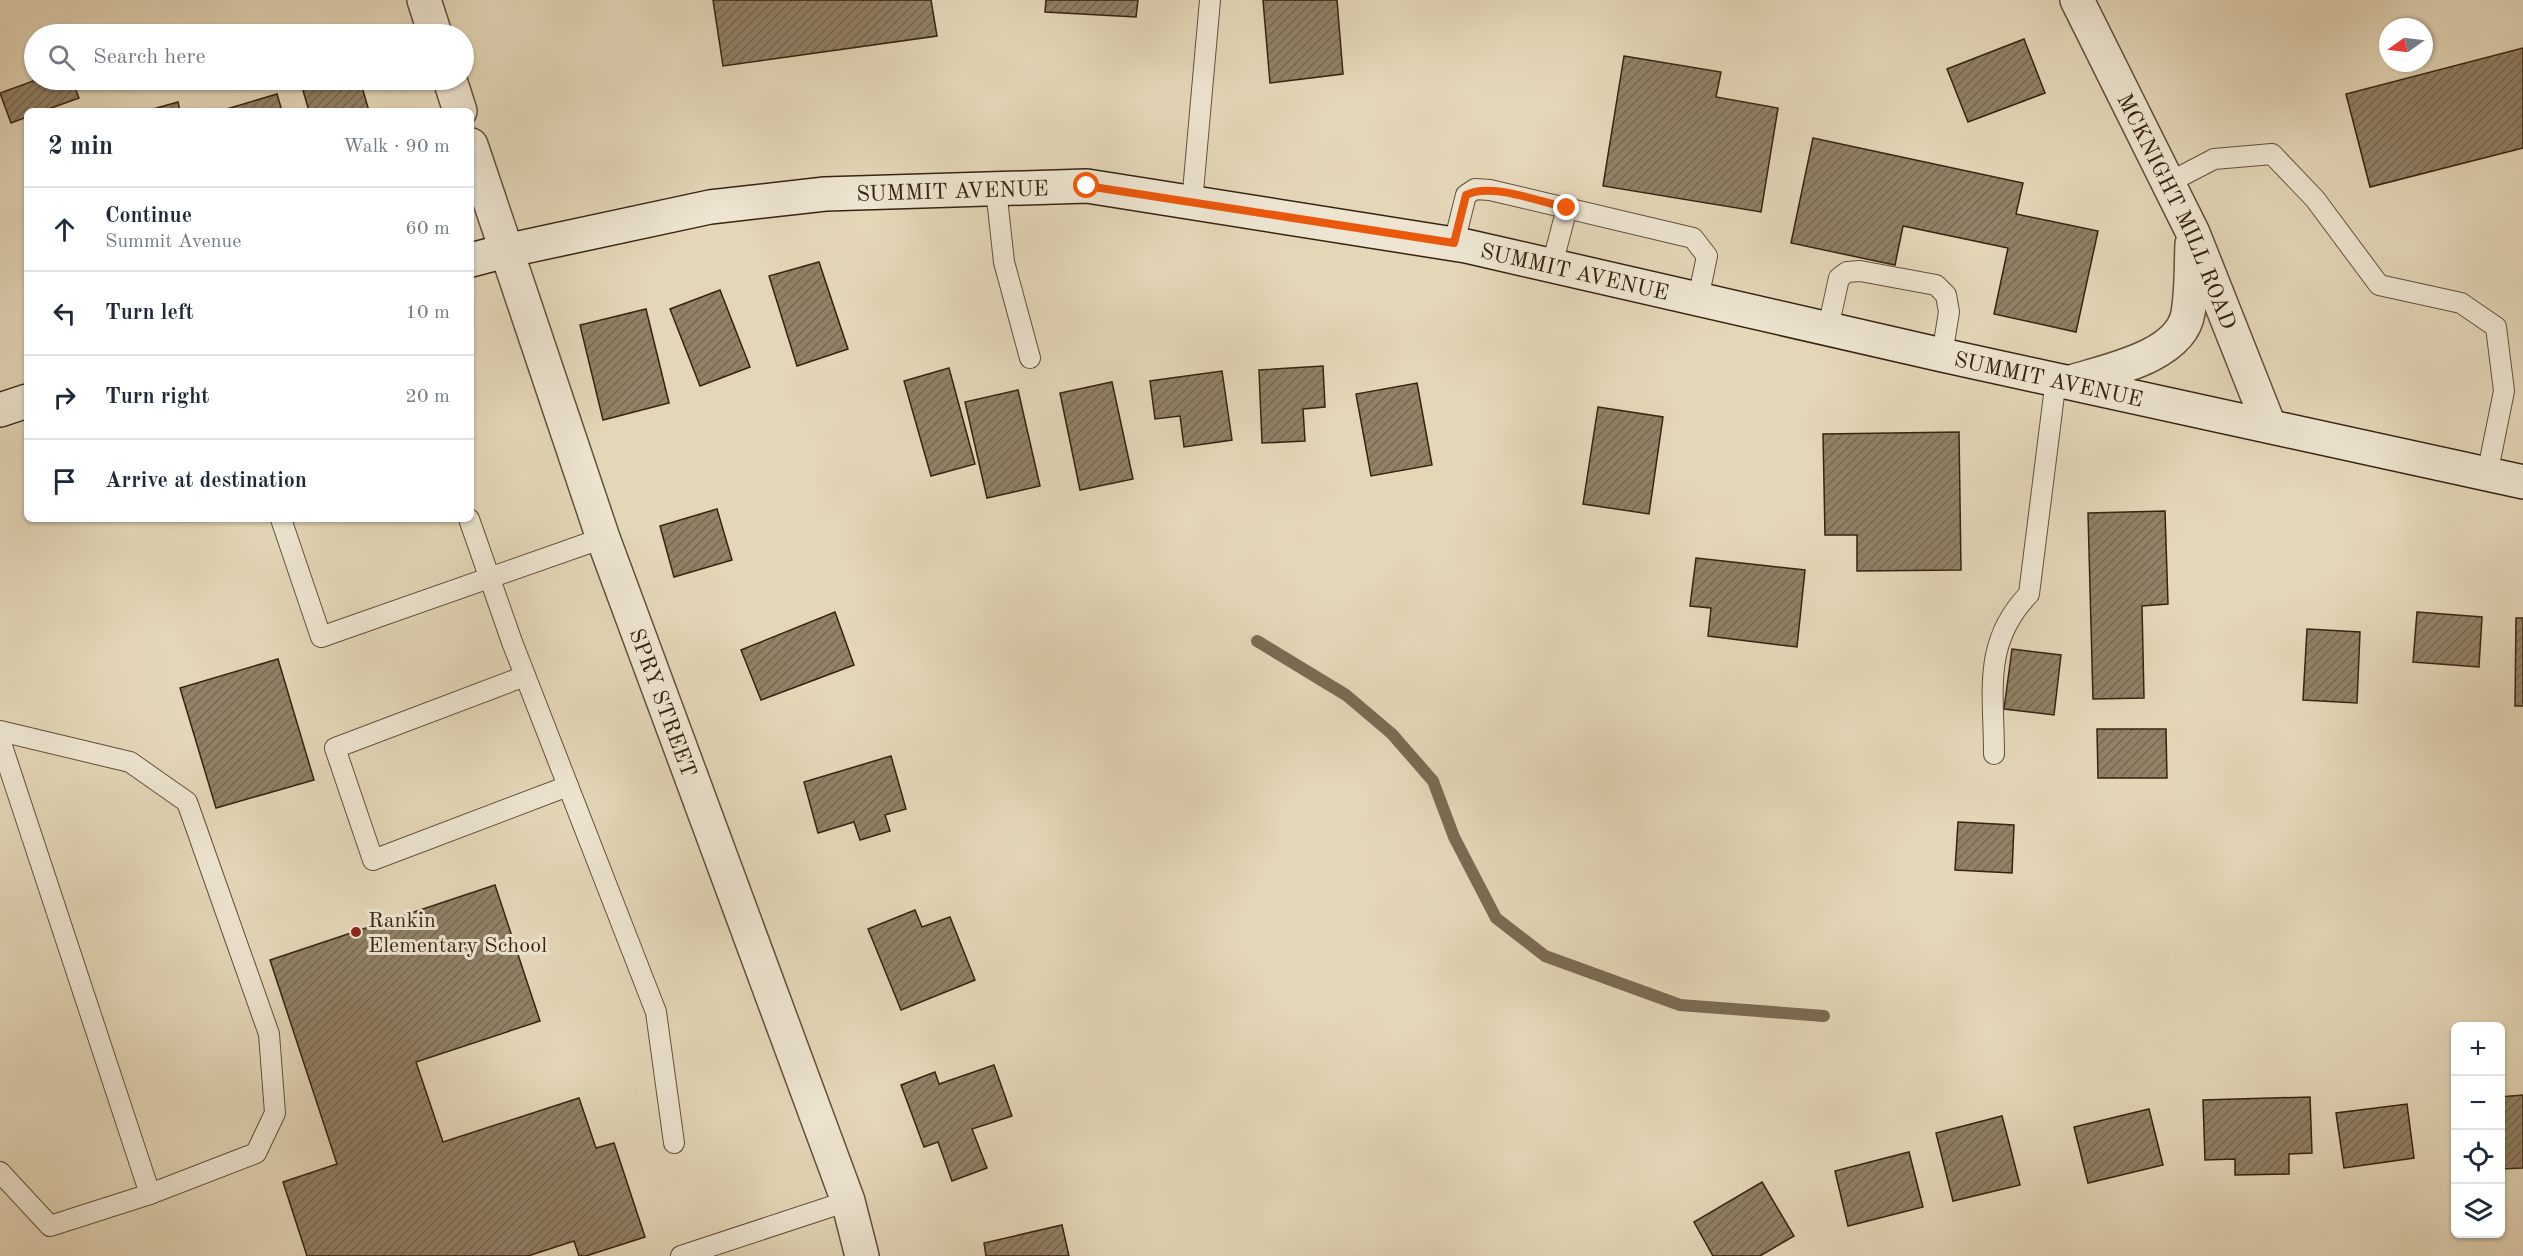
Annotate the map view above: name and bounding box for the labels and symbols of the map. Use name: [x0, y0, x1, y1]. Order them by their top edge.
north arrow: [2379, 18, 2433, 72]
street label: MCKNIGHT MILL ROAD: [2112, 90, 2239, 333]
route start: [1073, 172, 1099, 198]
street label: SUMMIT AVENUE: [856, 178, 1049, 206]
route end: [1553, 194, 1579, 220]
street label: SUMMIT AVENUE: [1478, 241, 1671, 305]
street label: SUMMIT AVENUE: [1952, 349, 2145, 412]
street label: SPRY STREET: [624, 626, 699, 781]
place label: Rankin Elementary School: [368, 910, 547, 957]
marker: Rankin Elementary School: [349, 925, 363, 939]

